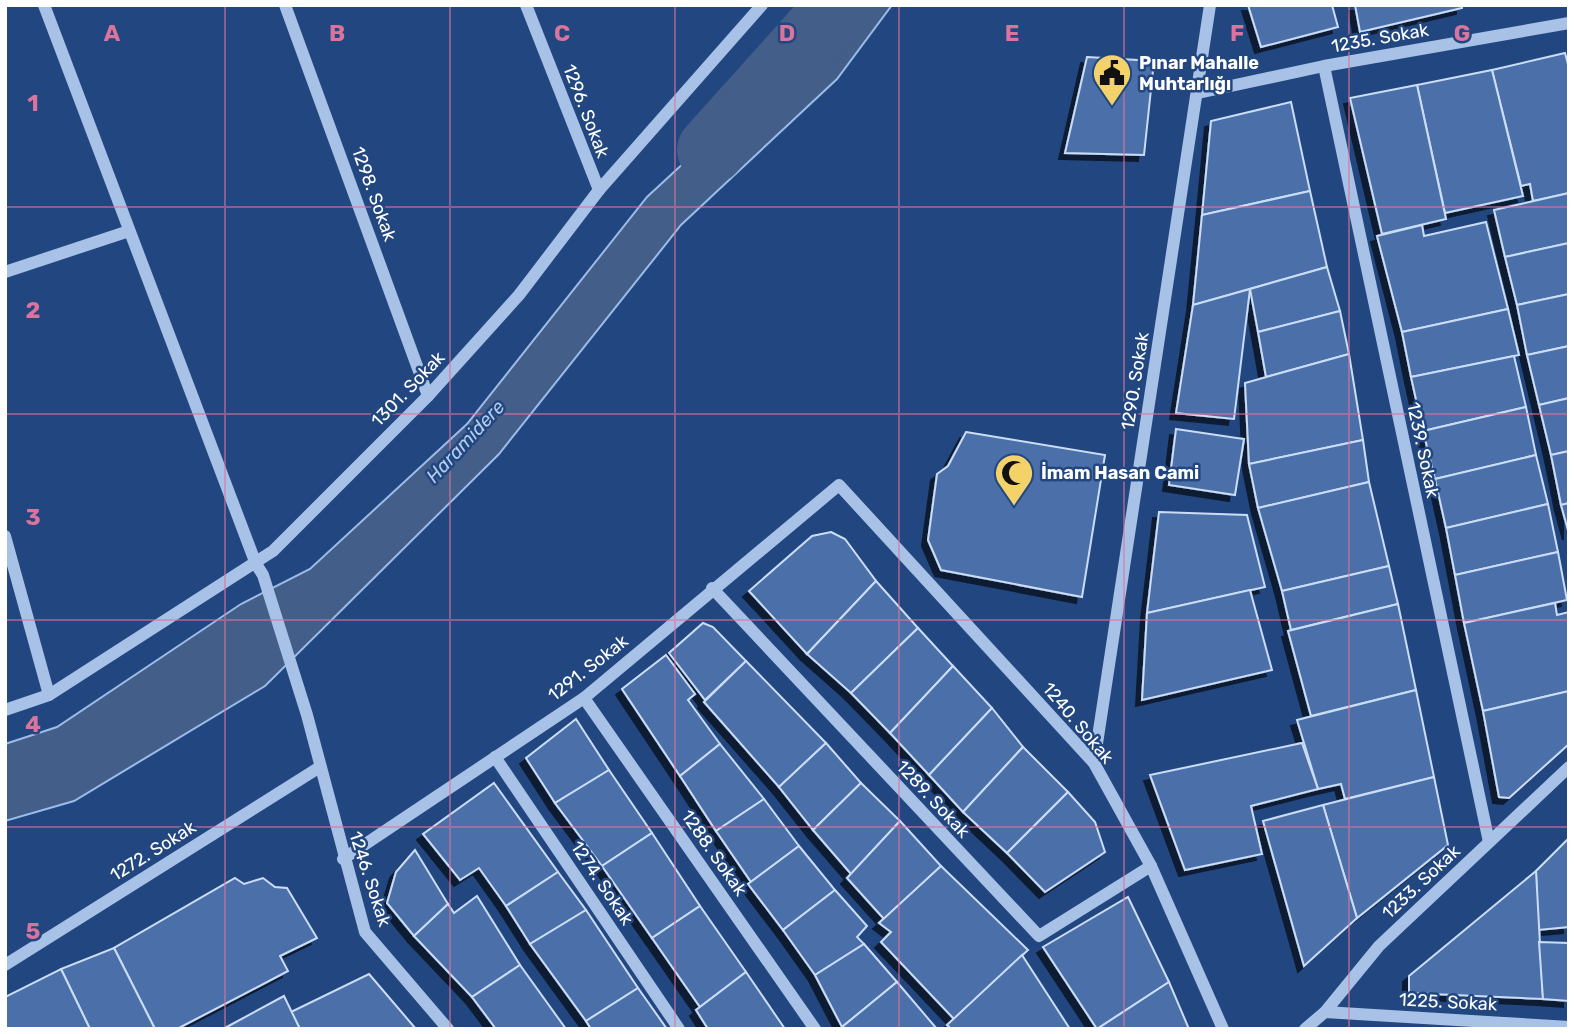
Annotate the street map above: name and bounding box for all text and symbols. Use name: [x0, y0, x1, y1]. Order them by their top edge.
street label: 1235. Sokak: [1330, 18, 1431, 57]
text: A: [104, 19, 121, 47]
text: B: [329, 19, 345, 47]
text: C: [554, 19, 570, 47]
text: D: [779, 19, 795, 47]
text: E: [1005, 19, 1019, 47]
text: F: [1230, 19, 1244, 47]
text: G: [1454, 19, 1470, 47]
public building icon: Pınar Mahalle Muhtarlığı: [1091, 52, 1133, 107]
place label: Pınar Mahalle Muhtarlığı: [1139, 52, 1259, 95]
street label: 1296. Sokak: [558, 61, 614, 162]
text: 1: [27, 89, 39, 117]
street label: 1298. Sokak: [347, 144, 402, 245]
text: 2: [26, 296, 40, 324]
street label: 1290. Sokak: [1116, 330, 1154, 432]
street label: 1301. Sokak: [367, 346, 450, 431]
water label: Haramidere: [421, 395, 510, 487]
street label: 1239. Sokak: [1402, 400, 1444, 501]
mosque icon: İmam Hasan Cami: [993, 452, 1035, 507]
place label: İmam Hasan Cami: [1041, 462, 1199, 484]
text: 3: [25, 503, 41, 531]
street label: 1291. Sokak: [544, 630, 633, 706]
street label: 1240. Sokak: [1038, 678, 1119, 769]
text: 4: [25, 710, 41, 738]
street label: 1289. Sokak: [892, 756, 975, 843]
street label: 1288. Sokak: [676, 806, 752, 901]
street label: 1272. Sokak: [106, 816, 201, 886]
street label: 1246. Sokak: [344, 829, 396, 930]
street label: 1274. Sokak: [566, 837, 639, 930]
street label: 1233. Sokak: [1377, 840, 1465, 924]
text: 5: [26, 917, 41, 945]
street label: 1225. Sokak: [1398, 988, 1498, 1016]

